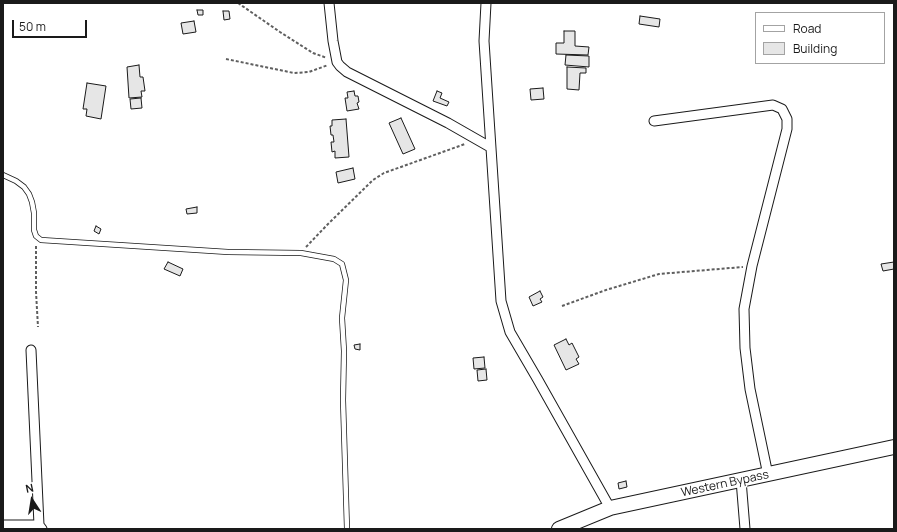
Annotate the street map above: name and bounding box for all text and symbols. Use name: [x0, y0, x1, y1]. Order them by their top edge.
scale bar: [14, 12, 89, 38]
legend: [755, 12, 885, 64]
text: 50 m: [19, 18, 46, 35]
text: Road: [793, 20, 821, 37]
text: Building: [793, 40, 837, 57]
street label: Western Bypass: [680, 468, 770, 500]
north arrow: [12, 480, 52, 520]
text: N: [24, 480, 35, 496]

